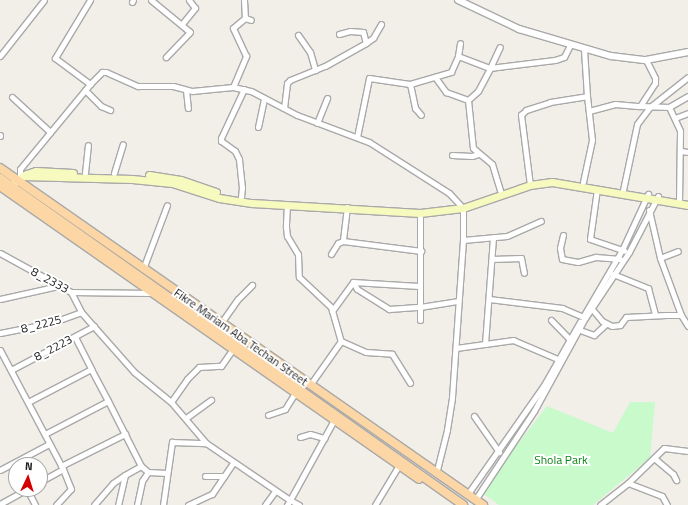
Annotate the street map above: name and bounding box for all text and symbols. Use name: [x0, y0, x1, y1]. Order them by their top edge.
street label: 8_2333: [28, 264, 72, 296]
street label: Fikre Mariam Aba Techan Street: [171, 285, 311, 389]
street label: 8_2225: [19, 312, 63, 336]
street label: 8_2223: [31, 332, 75, 364]
park label: Shola Park: [534, 453, 588, 467]
north arrow: [8, 457, 48, 497]
text: N: [24, 458, 33, 474]

